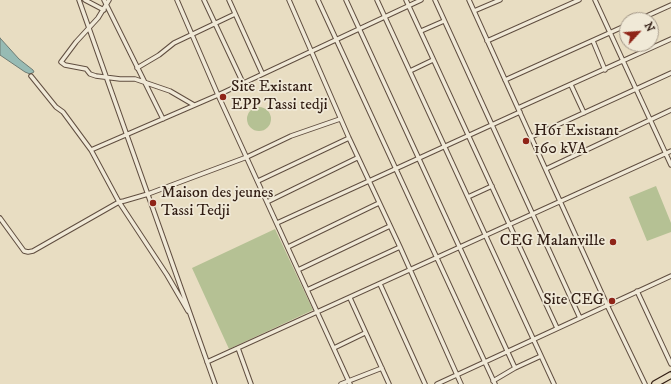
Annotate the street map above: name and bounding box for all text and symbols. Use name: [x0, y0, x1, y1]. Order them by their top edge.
north arrow: [619, 12, 659, 52]
text: N: [641, 20, 657, 34]
place label: Site Existant EPP Tassi tedji: [231, 78, 328, 116]
marker: Site Existant EPP Tassi tedji: [218, 92, 228, 102]
place label: H61 Existant 160 kVA: [534, 122, 619, 160]
marker: H61 Existant 160 kVA: [521, 136, 531, 146]
place label: Maison des jeunes Tassi Tedji: [161, 184, 273, 222]
marker: Maison des jeunes Tassi Tedji: [148, 198, 158, 208]
place label: CEG Malanville: [500, 232, 605, 252]
marker: CEG Malanville: [608, 237, 618, 247]
place label: Site CEG: [543, 291, 604, 311]
marker: Site CEG: [607, 296, 617, 306]

